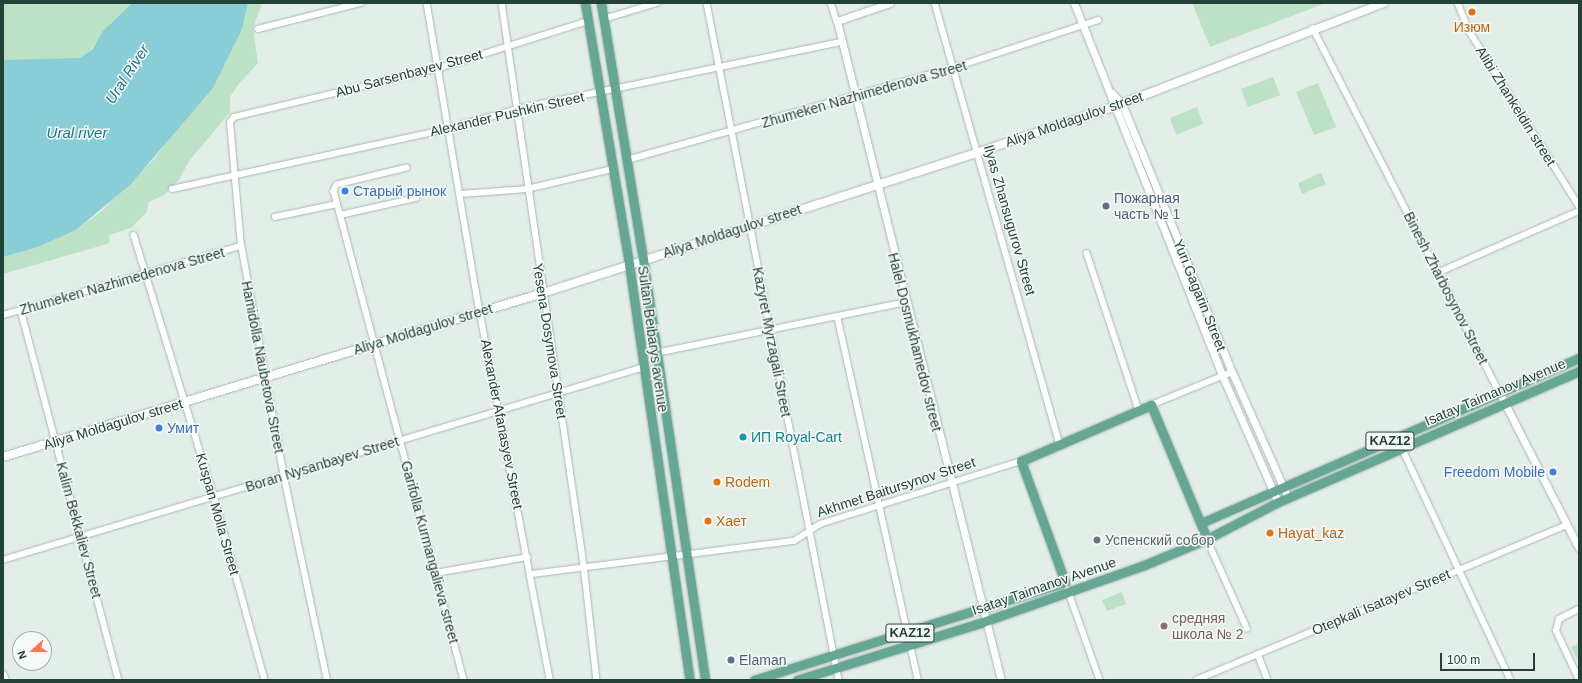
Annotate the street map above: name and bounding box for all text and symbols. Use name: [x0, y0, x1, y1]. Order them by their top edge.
marker: Изюм: [1467, 7, 1477, 17]
place label: Изюм: [1454, 19, 1490, 35]
water label: Ural River: [101, 41, 153, 107]
street label: Alibi Zhankeldin street: [1472, 43, 1560, 169]
street label: Abu Sarsenbayev Street: [334, 45, 484, 101]
street label: Zhumeken Nazhimedenova Street: [760, 57, 968, 131]
street label: Aliya Moldagulov street: [1003, 87, 1145, 151]
street label: Alexander Pushkin Street: [428, 88, 586, 140]
water label: Ural river: [47, 124, 107, 142]
street label: Ilyas Zhansugurov Street: [980, 143, 1040, 297]
place label: Старый рынок: [353, 183, 446, 199]
marker: Старый рынок: [340, 186, 350, 196]
place label: Пожарная часть № 1: [1114, 190, 1180, 222]
street label: Aliya Moldagulov street: [661, 201, 803, 261]
marker: Пожарная часть № 1: [1101, 201, 1111, 211]
street label: Binesh Zharbosynov Street: [1400, 209, 1492, 367]
street label: Yuri Gagarin Street: [1170, 237, 1230, 353]
street label: Zhumeken Nazhimedenova Street: [18, 244, 226, 318]
street label: Halel Dosmukhamedov street: [885, 251, 945, 433]
street label: Yesena Dosymova Street: [529, 262, 571, 420]
street label: Sultan Beibarys avenue: [634, 265, 672, 413]
street label: Kazyret Myrzagali Street: [749, 266, 795, 418]
street label: Hamidolla Naubetova Street: [238, 279, 288, 455]
street label: Aliya Moldagulov street: [351, 300, 495, 358]
street label: Alexander Afanasyev Street: [477, 337, 527, 511]
street label: Isatay Taimanov Avenue: [1422, 355, 1568, 429]
street label: Aliya Moldagulov street: [41, 395, 185, 453]
place label: Умит: [167, 420, 199, 436]
marker: Умит: [154, 423, 164, 433]
place label: ИП Royal-Cart: [751, 429, 842, 445]
road number: KAZ12: [1365, 430, 1415, 452]
marker: ИП Royal-Cart: [738, 432, 748, 442]
street label: Boran Nysanbayev Street: [243, 433, 401, 495]
street label: Kuspan Molla Street: [193, 451, 243, 577]
street label: Akhmet Baitursynov Street: [815, 453, 977, 521]
street label: Garifolla Kurmangalieva street: [398, 459, 462, 645]
street label: Kalim Bekkaliev Street: [53, 460, 105, 600]
place label: Freedom Mobile: [1444, 464, 1545, 480]
marker: Freedom Mobile: [1548, 467, 1558, 477]
place label: Rodem: [725, 474, 770, 490]
marker: Rodem: [712, 477, 722, 487]
place label: Хает: [716, 513, 747, 529]
marker: Хает: [703, 516, 713, 526]
place label: Hayat_kaz: [1278, 525, 1344, 541]
marker: Hayat_kaz: [1265, 528, 1275, 538]
place label: Успенский собор: [1105, 532, 1214, 548]
marker: Успенский собор: [1092, 535, 1102, 545]
street label: Isatay Taimanov Avenue: [969, 553, 1119, 619]
street label: Otepkali Isatayev Street: [1309, 565, 1453, 639]
place label: cредняя школа № 2: [1172, 610, 1244, 642]
marker: cредняя школа № 2: [1159, 621, 1169, 631]
road number: KAZ12: [885, 622, 935, 644]
north arrow: [12, 631, 52, 671]
scale bar: [1442, 645, 1537, 671]
text: N: [15, 649, 29, 661]
place label: Elaman: [739, 652, 786, 668]
text: 100 m: [1447, 653, 1480, 667]
marker: Elaman: [726, 655, 736, 665]

